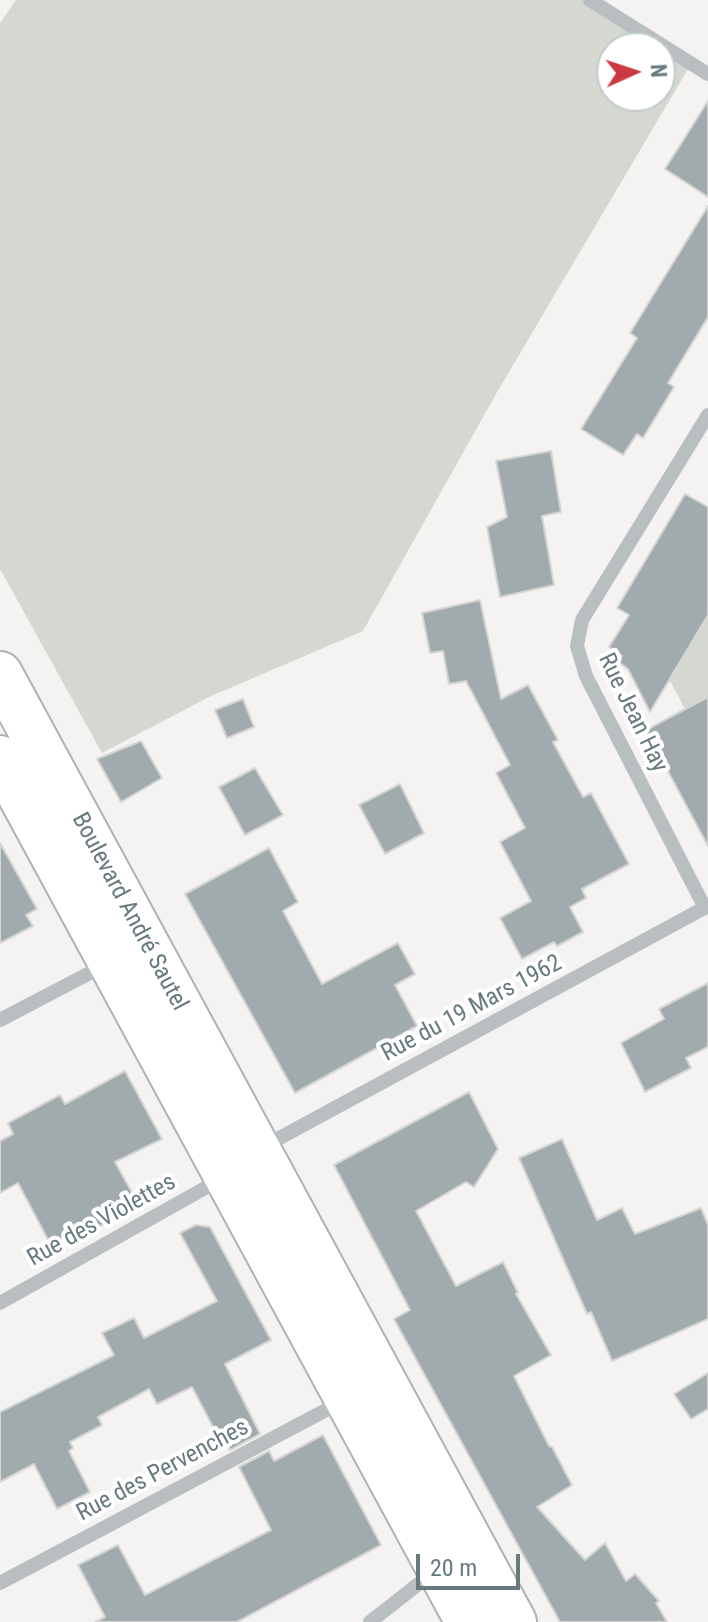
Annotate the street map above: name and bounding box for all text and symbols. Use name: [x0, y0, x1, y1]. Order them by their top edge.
north arrow: [596, 32, 676, 112]
text: N: [646, 63, 671, 78]
street label: Rue Jean Hay: [591, 649, 673, 777]
street label: Boulevard André Sautel: [65, 808, 193, 1016]
street label: Rue du 19 Mars 1962: [377, 949, 567, 1069]
street label: Rue des Violettes: [23, 1168, 181, 1274]
street label: Rue des Pervenches: [72, 1414, 254, 1528]
scale bar: [420, 1538, 524, 1588]
text: 20 m: [430, 1554, 477, 1582]

